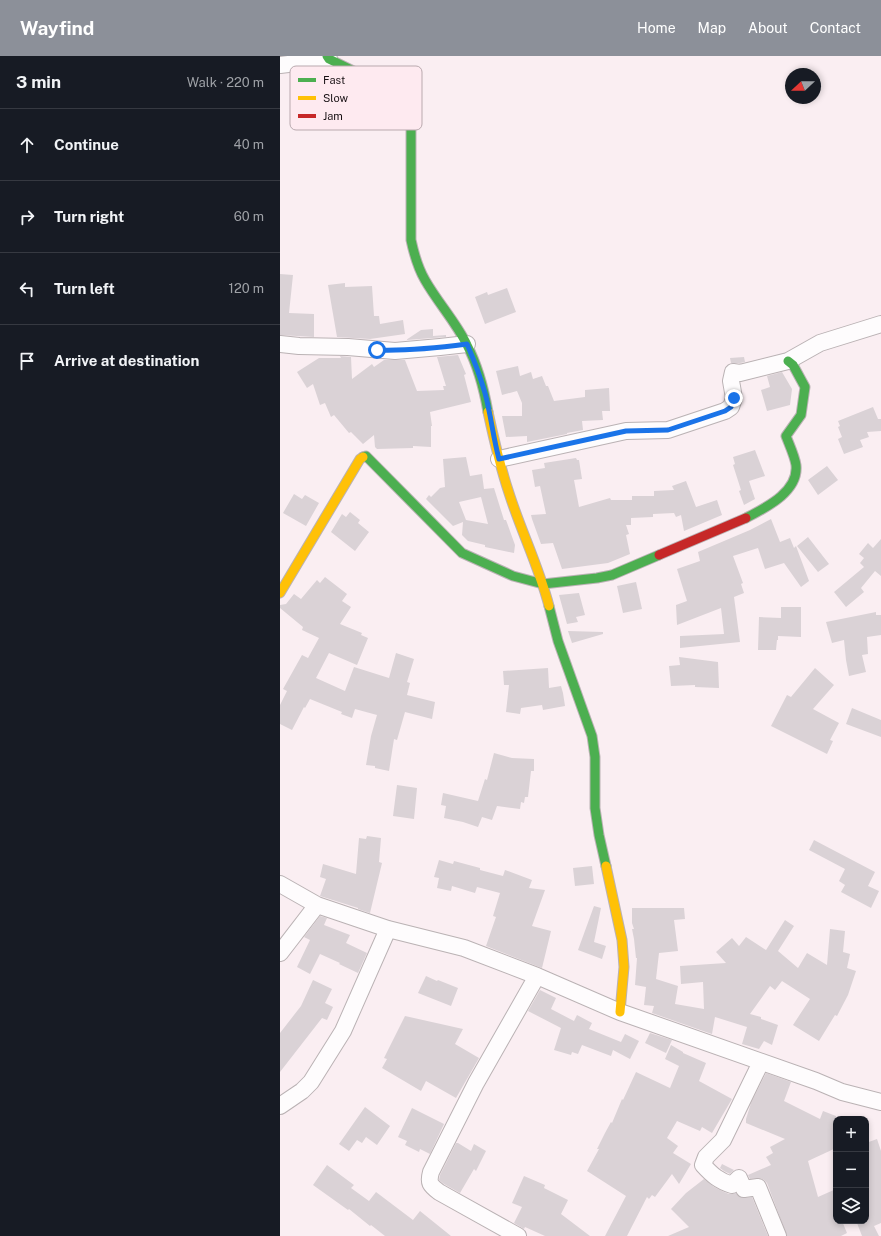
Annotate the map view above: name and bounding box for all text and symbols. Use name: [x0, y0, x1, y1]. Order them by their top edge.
text: Wayfind: [20, 17, 94, 39]
text: Home: [637, 20, 676, 36]
text: Map: [698, 20, 726, 36]
text: About: [748, 20, 788, 36]
text: Contact: [810, 20, 861, 36]
legend: [290, 66, 422, 130]
north arrow: [785, 68, 821, 104]
text: 3 min: [16, 72, 61, 92]
text: Fast: [323, 74, 345, 86]
text: Walk · 220 m: [187, 75, 264, 90]
text: Slow: [323, 92, 349, 104]
text: Jam: [323, 110, 343, 122]
icon: ahead: [16, 134, 38, 156]
text: Continue: [54, 136, 119, 153]
text: 40 m: [233, 137, 264, 152]
icon: right: [16, 206, 38, 228]
text: Turn right: [54, 208, 124, 225]
text: 60 m: [234, 209, 264, 224]
icon: left: [16, 278, 38, 300]
text: Turn left: [54, 280, 115, 297]
text: 120 m: [229, 281, 264, 296]
route start: [368, 341, 386, 359]
icon: arrive: [16, 350, 38, 372]
text: Arrive at destination: [54, 352, 199, 369]
route end: [725, 389, 743, 407]
map controls: [833, 1116, 869, 1224]
button: +: [833, 1116, 869, 1152]
button: −: [833, 1152, 869, 1188]
button: layers: [833, 1188, 869, 1224]

